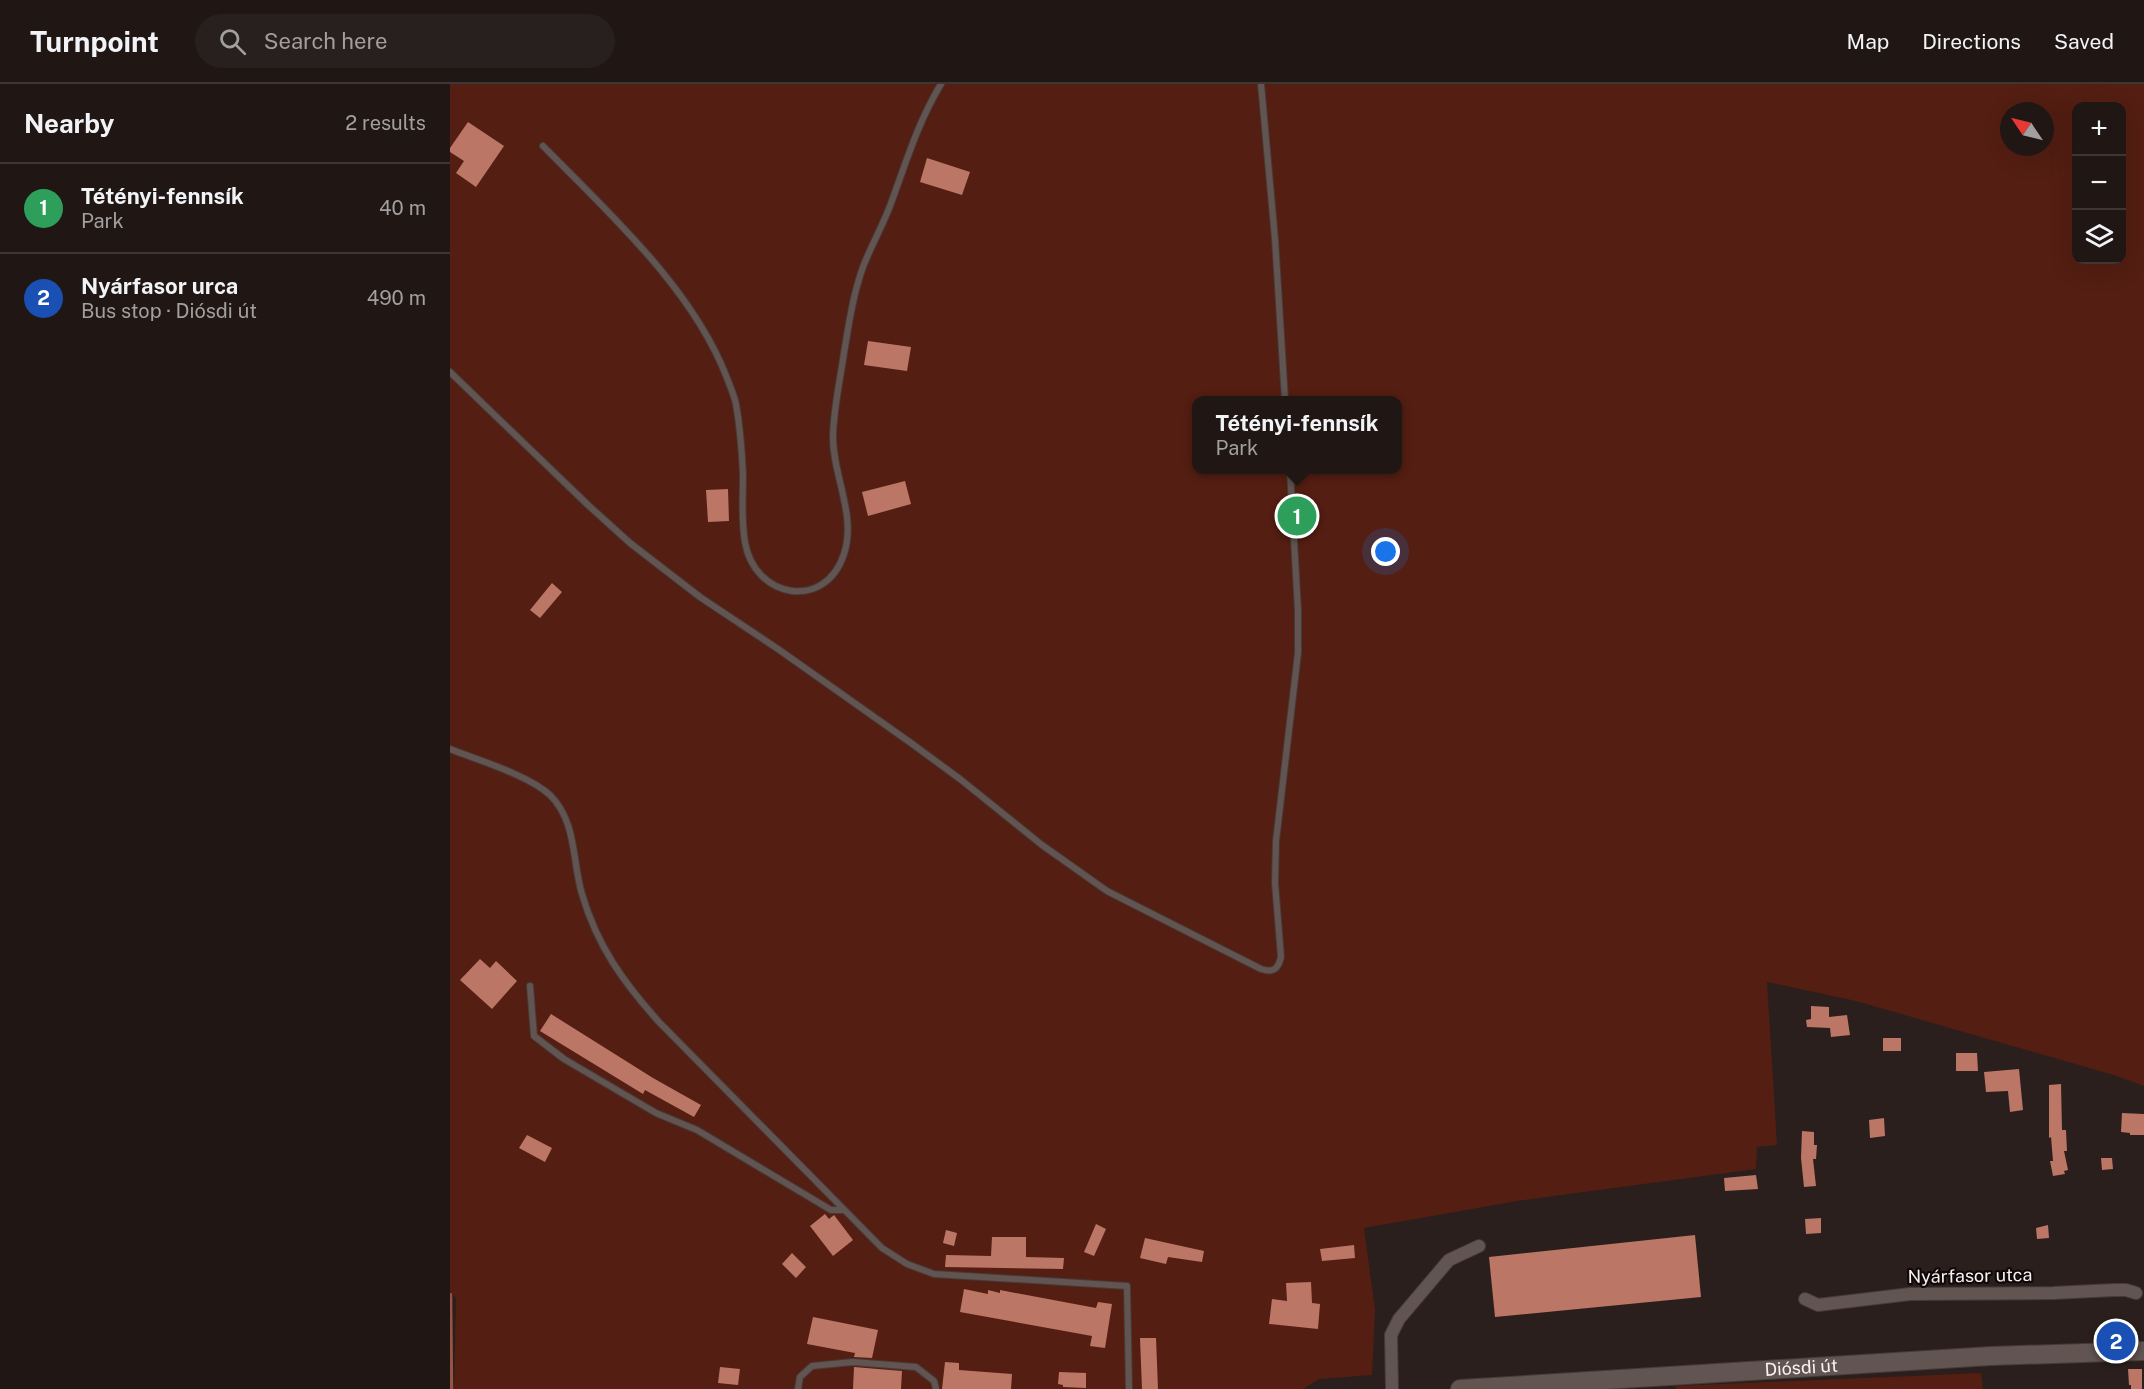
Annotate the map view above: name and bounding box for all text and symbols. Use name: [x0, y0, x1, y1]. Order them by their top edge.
search box: [195, 14, 615, 68]
text: Turnpoint: [30, 25, 159, 58]
icon: search: [216, 25, 249, 58]
text: Search here: [264, 28, 387, 54]
text: Map: [1847, 29, 1889, 54]
text: Directions: [1922, 29, 2021, 54]
text: Saved: [2054, 29, 2114, 54]
north arrow: [2000, 102, 2054, 156]
map controls: [2072, 102, 2126, 264]
button: +: [2072, 102, 2126, 156]
text: Nearby: [24, 108, 114, 139]
text: 2 results: [345, 111, 426, 135]
button: −: [2072, 156, 2126, 210]
text: Tétényi-fennsík: [81, 183, 244, 209]
text: 1: [39, 196, 48, 220]
text: 40 m: [379, 196, 426, 220]
text: Park: [81, 209, 124, 233]
button: layers: [2072, 210, 2126, 264]
text: Nyárfasor urca: [81, 273, 238, 299]
text: 2: [37, 286, 50, 310]
text: 490 m: [367, 286, 426, 310]
text: Bus stop · Diósdi út: [81, 299, 257, 323]
popup: [1192, 396, 1402, 474]
text: Tétényi-fennsík: [1216, 410, 1378, 436]
text: Park: [1216, 436, 1258, 460]
pin: 1: [1278, 494, 1316, 538]
your location: [1371, 537, 1400, 566]
street label: Nyárfasor utca: [1907, 1264, 2033, 1287]
pin: 2: [2096, 1318, 2136, 1364]
street label: Diósdi út: [1764, 1355, 1839, 1380]

